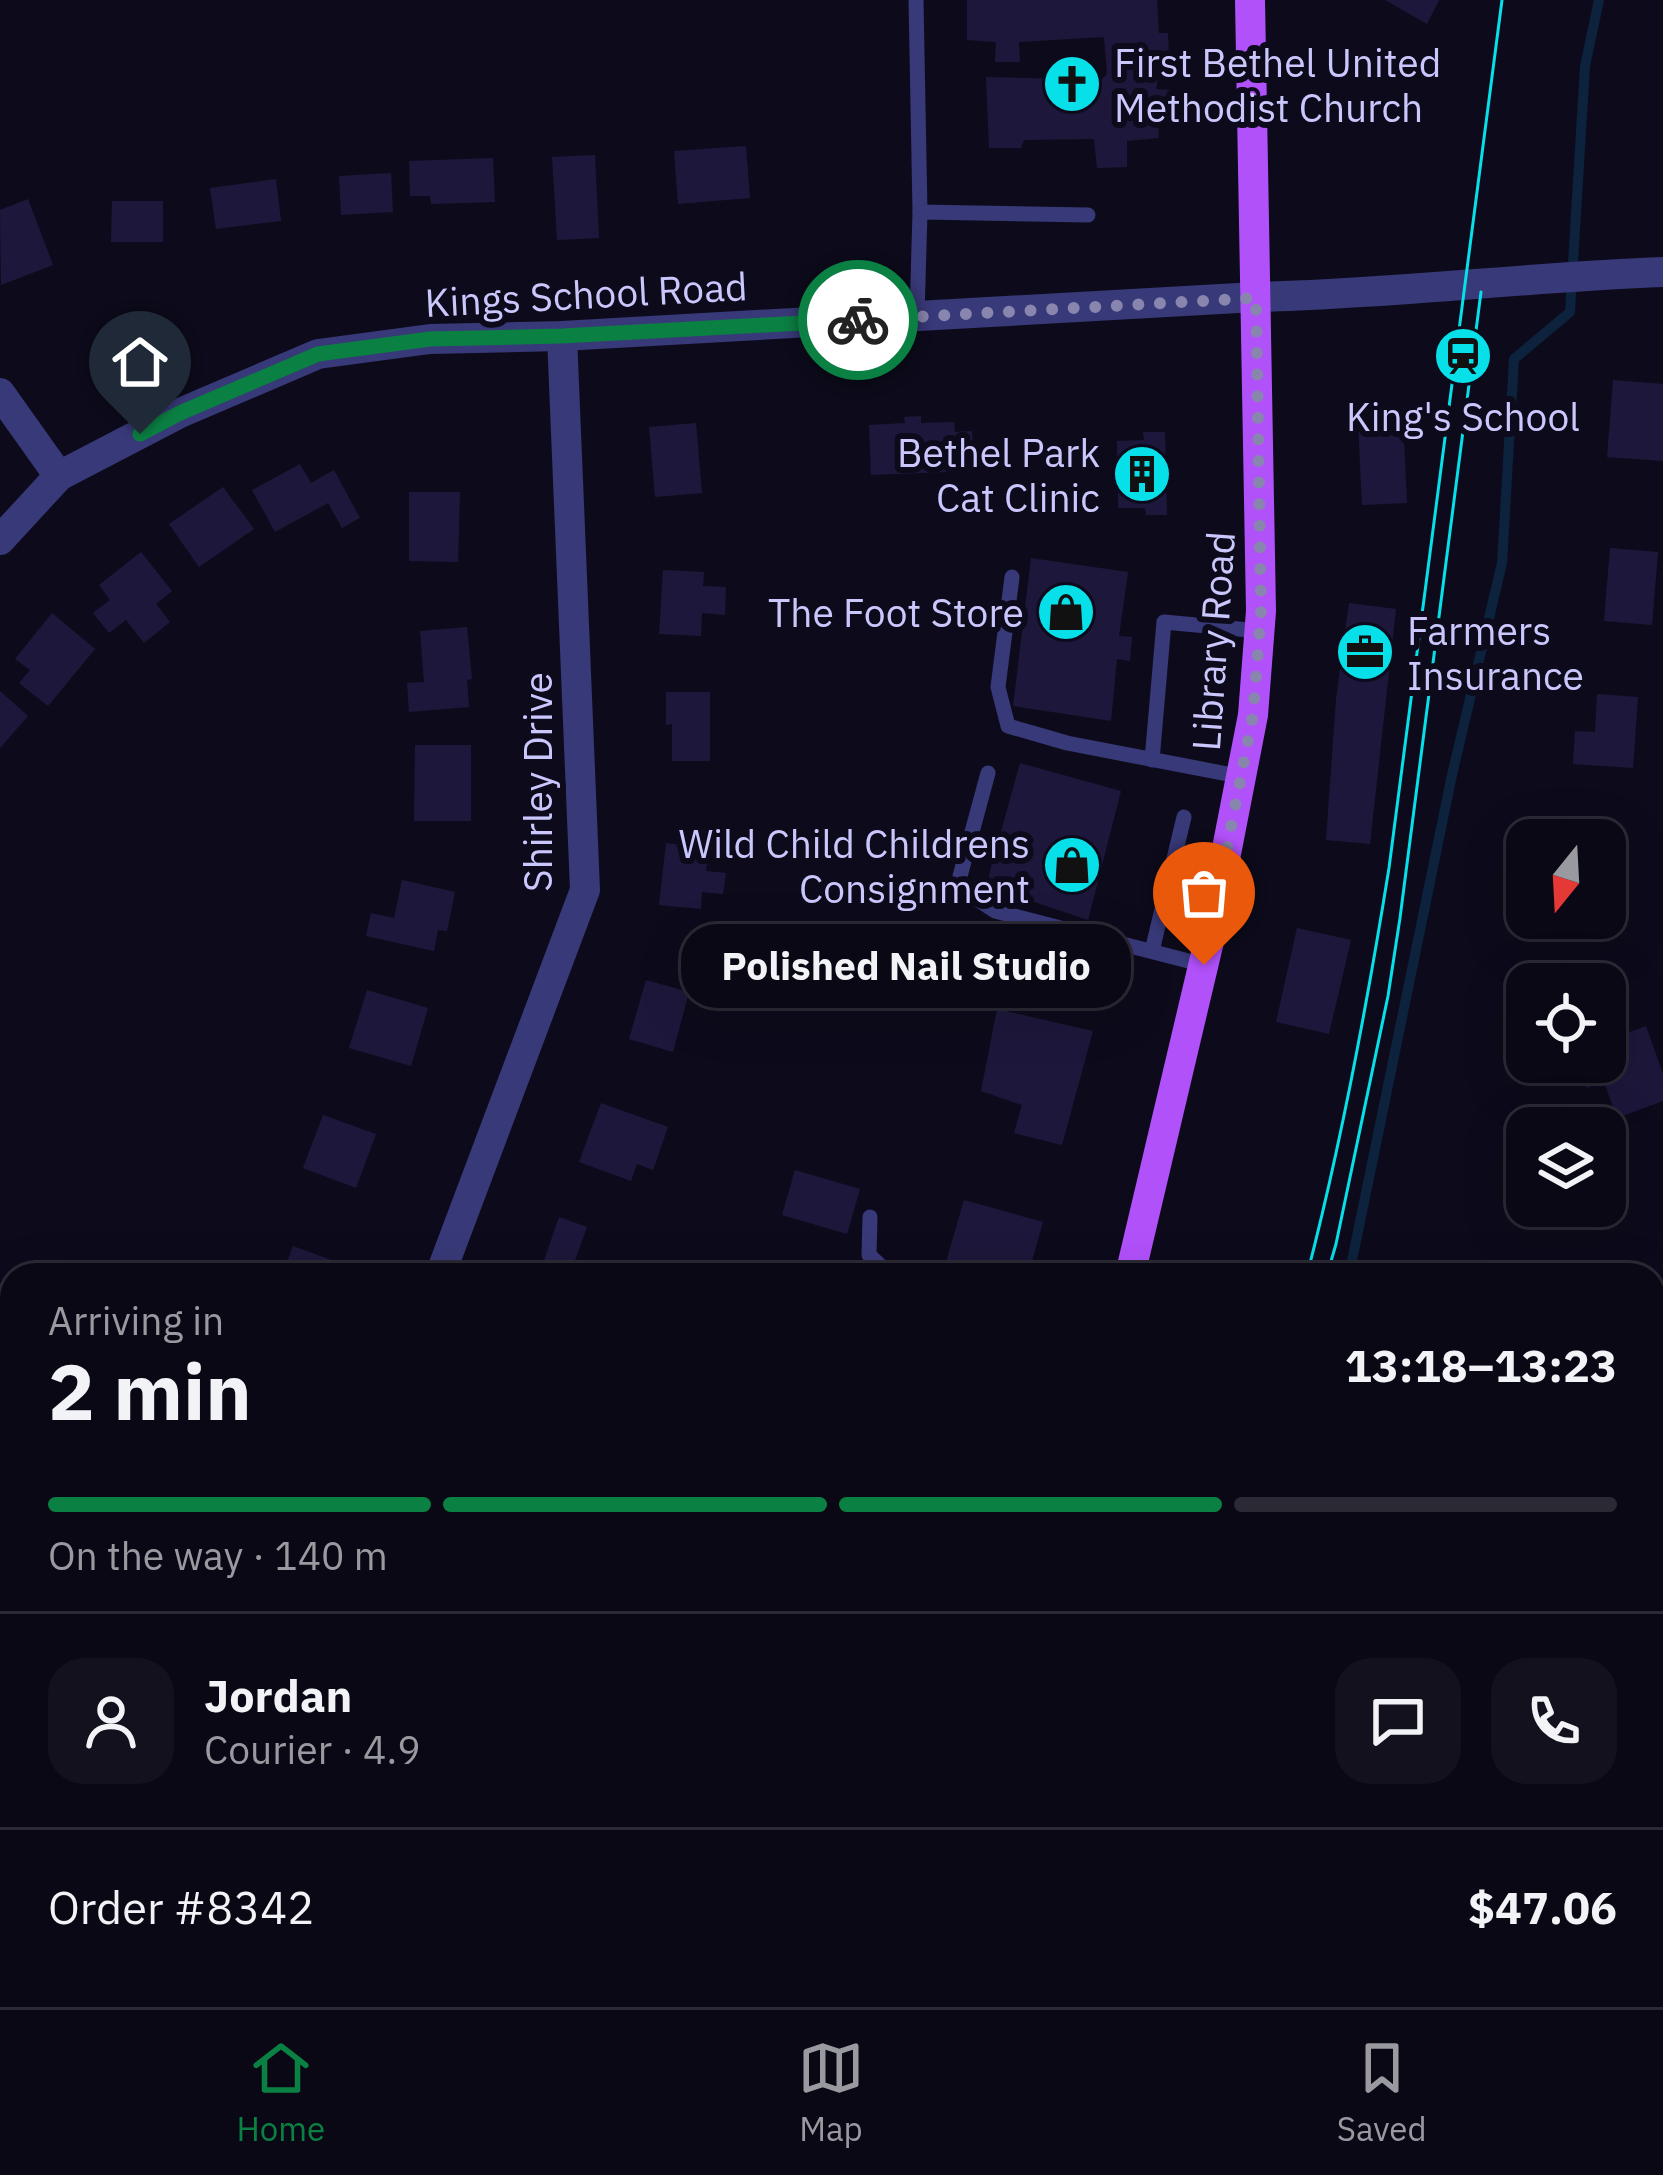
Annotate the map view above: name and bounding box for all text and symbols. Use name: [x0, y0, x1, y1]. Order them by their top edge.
place label: First Bethel United Methodist Church: [1114, 37, 1441, 133]
church icon: First Bethel United Methodist Church: [1041, 53, 1103, 115]
street label: Kings School Road: [423, 260, 749, 328]
courier: [798, 260, 918, 380]
icon: bike: [825, 287, 891, 353]
pin: [89, 311, 191, 434]
station icon: King's School: [1432, 325, 1494, 387]
icon: home: [107, 329, 173, 395]
place label: King's School: [1346, 391, 1580, 442]
place label: Bethel Park Cat Clinic: [897, 427, 1100, 523]
building icon: Bethel Park Cat Clinic: [1111, 443, 1173, 505]
street label: Library Road: [1180, 530, 1246, 752]
shop icon: The Foot Store: [1035, 581, 1097, 643]
place label: The Foot Store: [768, 587, 1024, 638]
place label: Farmers Insurance: [1407, 605, 1584, 701]
office icon: Farmers Insurance: [1334, 621, 1396, 683]
street label: Shirley Drive: [512, 672, 563, 892]
place label: Wild Child Childrens Consignment: [678, 818, 1030, 914]
north arrow: [1506, 819, 1626, 939]
map controls: [1506, 819, 1626, 1227]
shop icon: Wild Child Childrens Consignment: [1041, 834, 1103, 896]
pin: [1153, 842, 1255, 965]
icon: bag: [1171, 860, 1237, 926]
callout: Polished Nail Studio: [682, 923, 1132, 1007]
text: Polished Nail Studio: [721, 940, 1091, 991]
button: locate: [1506, 963, 1626, 1083]
button: layers: [1506, 1107, 1626, 1227]
text: Arriving in: [48, 1295, 224, 1346]
text: 13:18–13:23: [1345, 1336, 1617, 1394]
text: 2 min: [48, 1340, 252, 1441]
text: On the way · 140 m: [48, 1530, 388, 1581]
button: person: [48, 1658, 174, 1784]
button: chat: [1335, 1658, 1461, 1784]
button: phone: [1491, 1658, 1617, 1784]
text: Jordan: [204, 1666, 352, 1724]
text: Courier · 4.9: [204, 1724, 421, 1775]
text: Order #8342: [48, 1878, 314, 1936]
text: $47.06: [1468, 1878, 1617, 1936]
tab: Home: [236, 2035, 325, 2150]
tab: Map: [798, 2035, 864, 2150]
tab: Saved: [1337, 2035, 1427, 2150]

